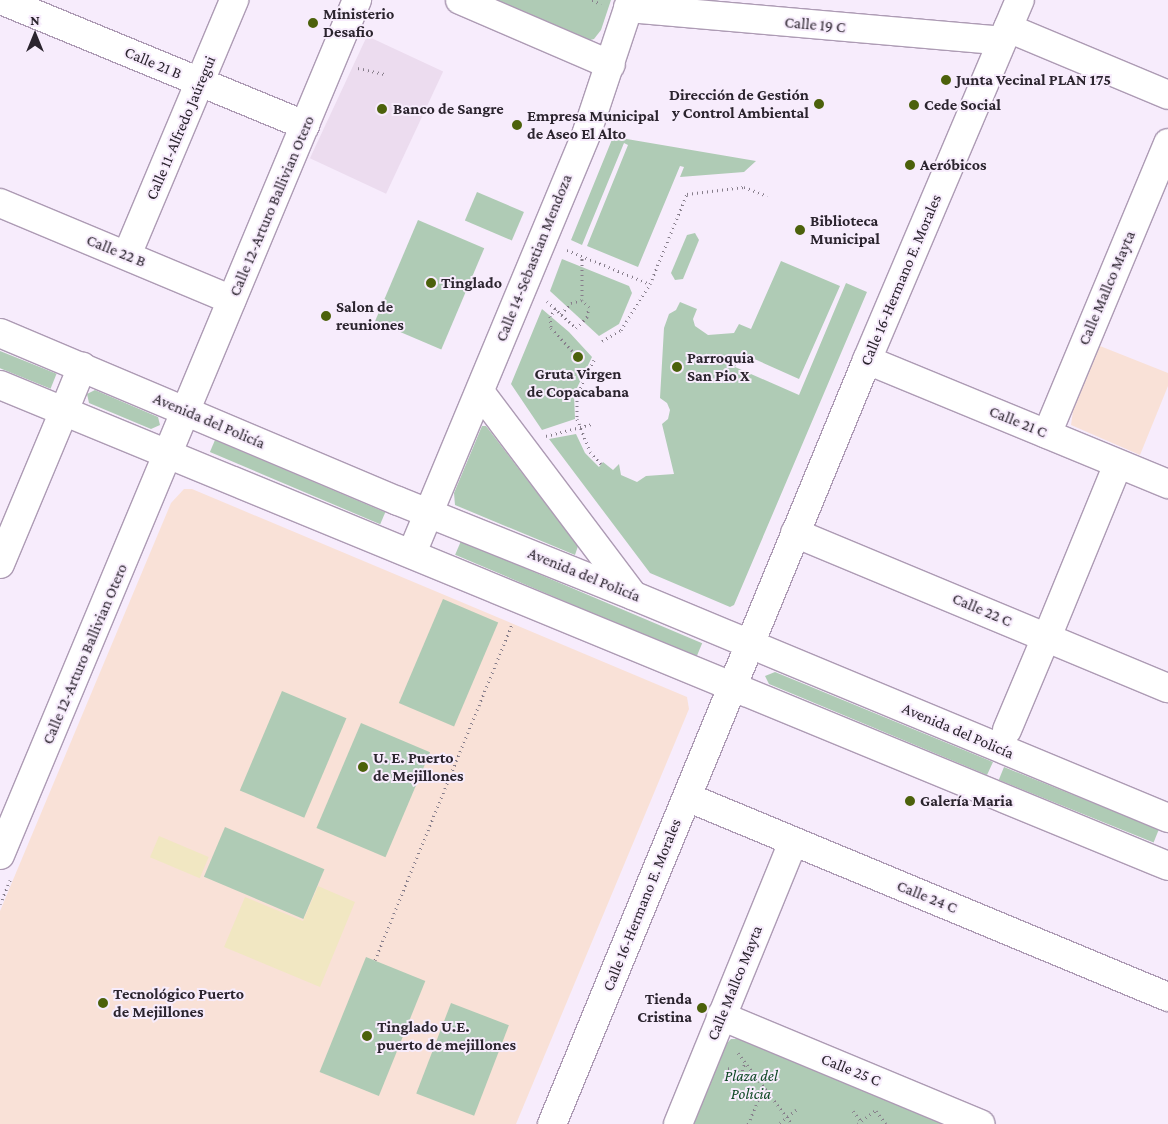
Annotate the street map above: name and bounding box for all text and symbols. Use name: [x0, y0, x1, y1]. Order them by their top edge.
place label: Ministerio Desafio: [323, 4, 394, 42]
north arrow: [10, 10, 60, 60]
text: N: [30, 12, 40, 28]
street label: Calle 19 C: [784, 13, 846, 37]
marker: Ministerio Desafio: [307, 17, 319, 29]
street label: Calle 21 B: [122, 42, 184, 84]
street label: Calle 11-Alfredo Jaúregui: [142, 53, 220, 203]
place label: Junta Vecinal PLAN 175: [956, 70, 1111, 90]
marker: Junta Vecinal PLAN 175: [940, 74, 952, 86]
place label: Dirección de Gestión y Control Ambiental: [669, 85, 809, 123]
place label: Cede Social: [924, 95, 1001, 115]
marker: Dirección de Gestión y Control Ambiental: [813, 98, 825, 110]
place label: Banco de Sangre: [393, 99, 504, 119]
marker: Cede Social: [908, 99, 920, 111]
marker: Banco de Sangre: [375, 102, 389, 116]
place label: Empresa Municipal de Aseo El Alto: [527, 106, 659, 144]
street label: Calle 12-Arturo Ballivian Otero: [225, 113, 319, 299]
marker: Empresa Municipal de Aseo El Alto: [511, 119, 523, 131]
place label: Aeróbicos: [920, 155, 987, 175]
marker: Aeróbicos: [904, 159, 916, 171]
street label: Calle 14-Sebastian Mendoza: [492, 172, 576, 344]
street label: Calle 16-Hermano E. Morales: [856, 191, 946, 369]
place label: Biblioteca Municipal: [810, 211, 880, 249]
marker: Biblioteca Municipal: [794, 224, 806, 236]
street label: Calle Mallco Mayta: [1074, 228, 1140, 348]
street label: Calle 22 B: [84, 230, 148, 272]
place label: Tinglado: [441, 273, 502, 293]
marker: Tinglado: [425, 277, 437, 289]
place label: Salon de reuniones: [336, 297, 404, 335]
marker: Salon de reuniones: [320, 310, 332, 322]
place label: Parroquia San Pio X: [687, 348, 754, 386]
marker: Gruta Virgen de Copacabana: [572, 351, 584, 363]
marker: Parroquia San Pio X: [671, 361, 683, 373]
place label: Gruta Virgen de Copacabana: [527, 364, 629, 402]
street label: Avenida del Policía: [150, 389, 268, 453]
street label: Calle 21 C: [986, 402, 1050, 442]
street label: Avenida del Policía: [525, 544, 643, 606]
street label: Calle 12-Arturo Ballivian Otero: [38, 561, 132, 747]
street label: Calle 22 C: [949, 589, 1015, 631]
street label: Avenida del Policía: [899, 699, 1017, 763]
place label: U. E. Puerto de Mejillones: [373, 748, 464, 786]
marker: U. E. Puerto de Mejillones: [357, 761, 369, 773]
place label: Galería Maria: [920, 791, 1013, 811]
marker: Galería Maria: [904, 795, 916, 807]
street label: Calle 16-Hermano E. Morales: [599, 816, 685, 994]
street label: Calle 24 C: [894, 876, 960, 918]
street label: Calle Mallco Mayta: [703, 923, 767, 1043]
place label: Tecnológico Puerto de Mejillones: [113, 984, 244, 1022]
place label: Tienda Cristina: [637, 989, 692, 1027]
marker: Tecnológico Puerto de Mejillones: [97, 997, 109, 1009]
marker: Tienda Cristina: [696, 1002, 708, 1014]
place label: Tinglado U.E. puerto de mejillones: [377, 1017, 516, 1055]
marker: Tinglado U.E. puerto de mejillones: [361, 1030, 373, 1042]
street label: Calle 25 C: [818, 1049, 884, 1091]
park label: Plaza del Policia: [724, 1066, 778, 1104]

